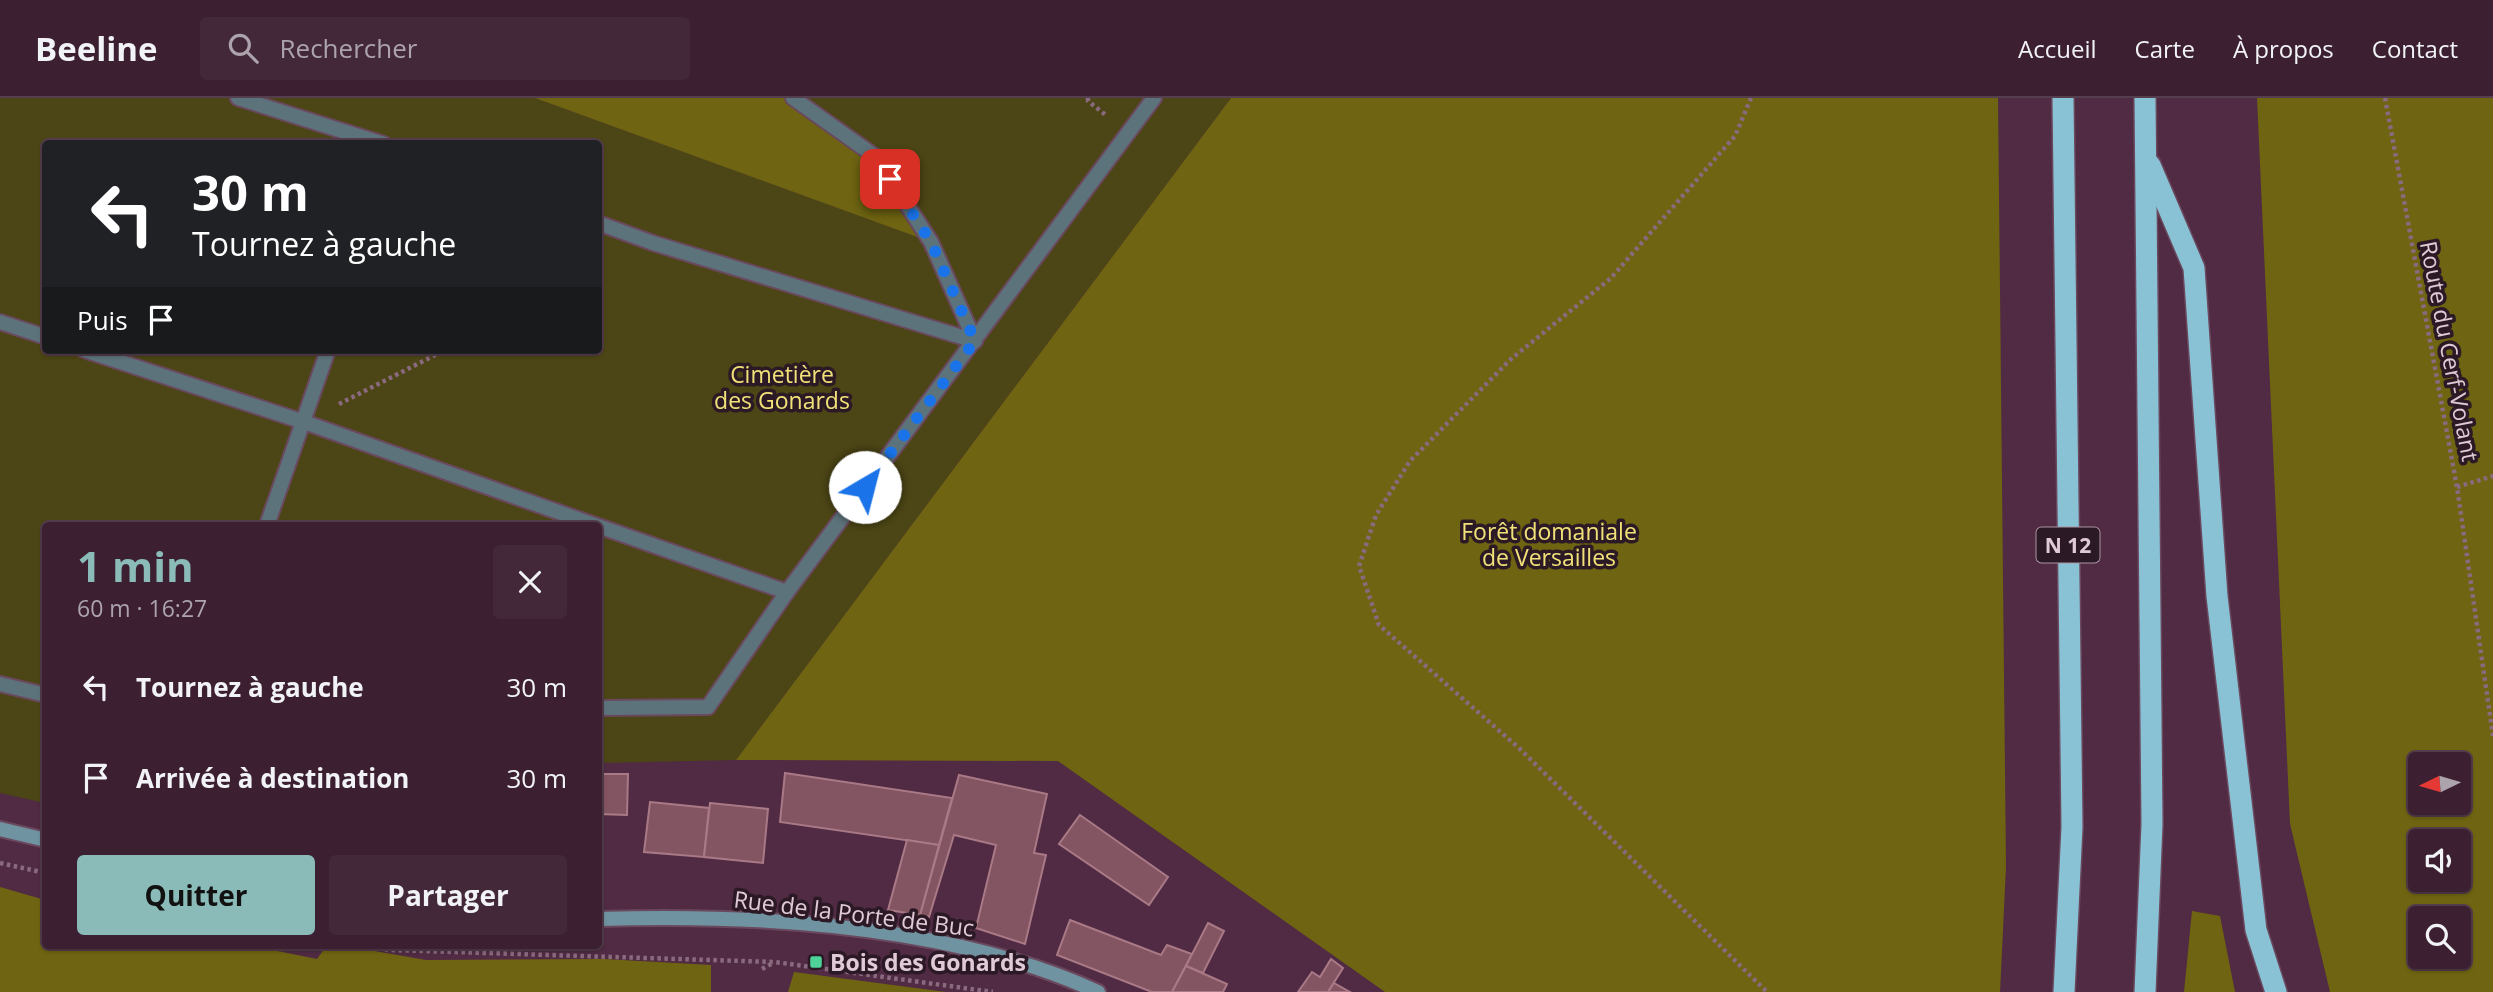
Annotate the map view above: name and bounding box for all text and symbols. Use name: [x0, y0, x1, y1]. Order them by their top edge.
search box: [200, 17, 690, 80]
text: Beeline: [35, 26, 158, 71]
icon: search: [224, 29, 262, 67]
text: Rechercher: [280, 30, 417, 66]
text: Accueil: [2018, 32, 2097, 65]
text: Carte: [2135, 32, 2195, 65]
text: À propos: [2233, 32, 2334, 65]
text: Contact: [2372, 32, 2458, 65]
pin: [860, 149, 920, 209]
text: 30 m: [192, 159, 309, 225]
icon: arrive: [871, 160, 909, 198]
icon: left: [77, 168, 168, 259]
text: Tournez à gauche: [192, 222, 456, 265]
street label: Route du Cerf-Volant: [2413, 238, 2487, 464]
icon: arrive: [142, 301, 180, 339]
text: Puis: [77, 302, 128, 338]
park label: Cimetière des Gonards: [714, 358, 850, 416]
position arrow: [828, 450, 902, 524]
park label: Forêt domaniale de Versailles: [1461, 515, 1637, 573]
road number: N 12: [2036, 528, 2100, 562]
text: 1 min: [77, 537, 194, 594]
button: close: [493, 545, 567, 619]
text: 60 m · 16:27: [77, 592, 207, 624]
icon: left: [77, 668, 115, 706]
text: Tournez à gauche: [136, 669, 364, 705]
text: 30 m: [506, 669, 567, 705]
north arrow: [2408, 752, 2471, 816]
map controls: [2408, 752, 2471, 969]
icon: arrive: [77, 759, 115, 797]
text: Arrivée à destination: [136, 760, 409, 796]
text: 30 m: [506, 760, 567, 796]
button: sound: [2408, 829, 2471, 892]
button: Quitter: [77, 855, 315, 935]
button: Partager: [329, 855, 567, 935]
street label: Rue de la Porte de Buc: [732, 882, 976, 944]
button: search: [2408, 906, 2471, 969]
place label: Bois des Gonards: [830, 946, 1026, 978]
marker: Bois des Gonards: [808, 954, 824, 970]

